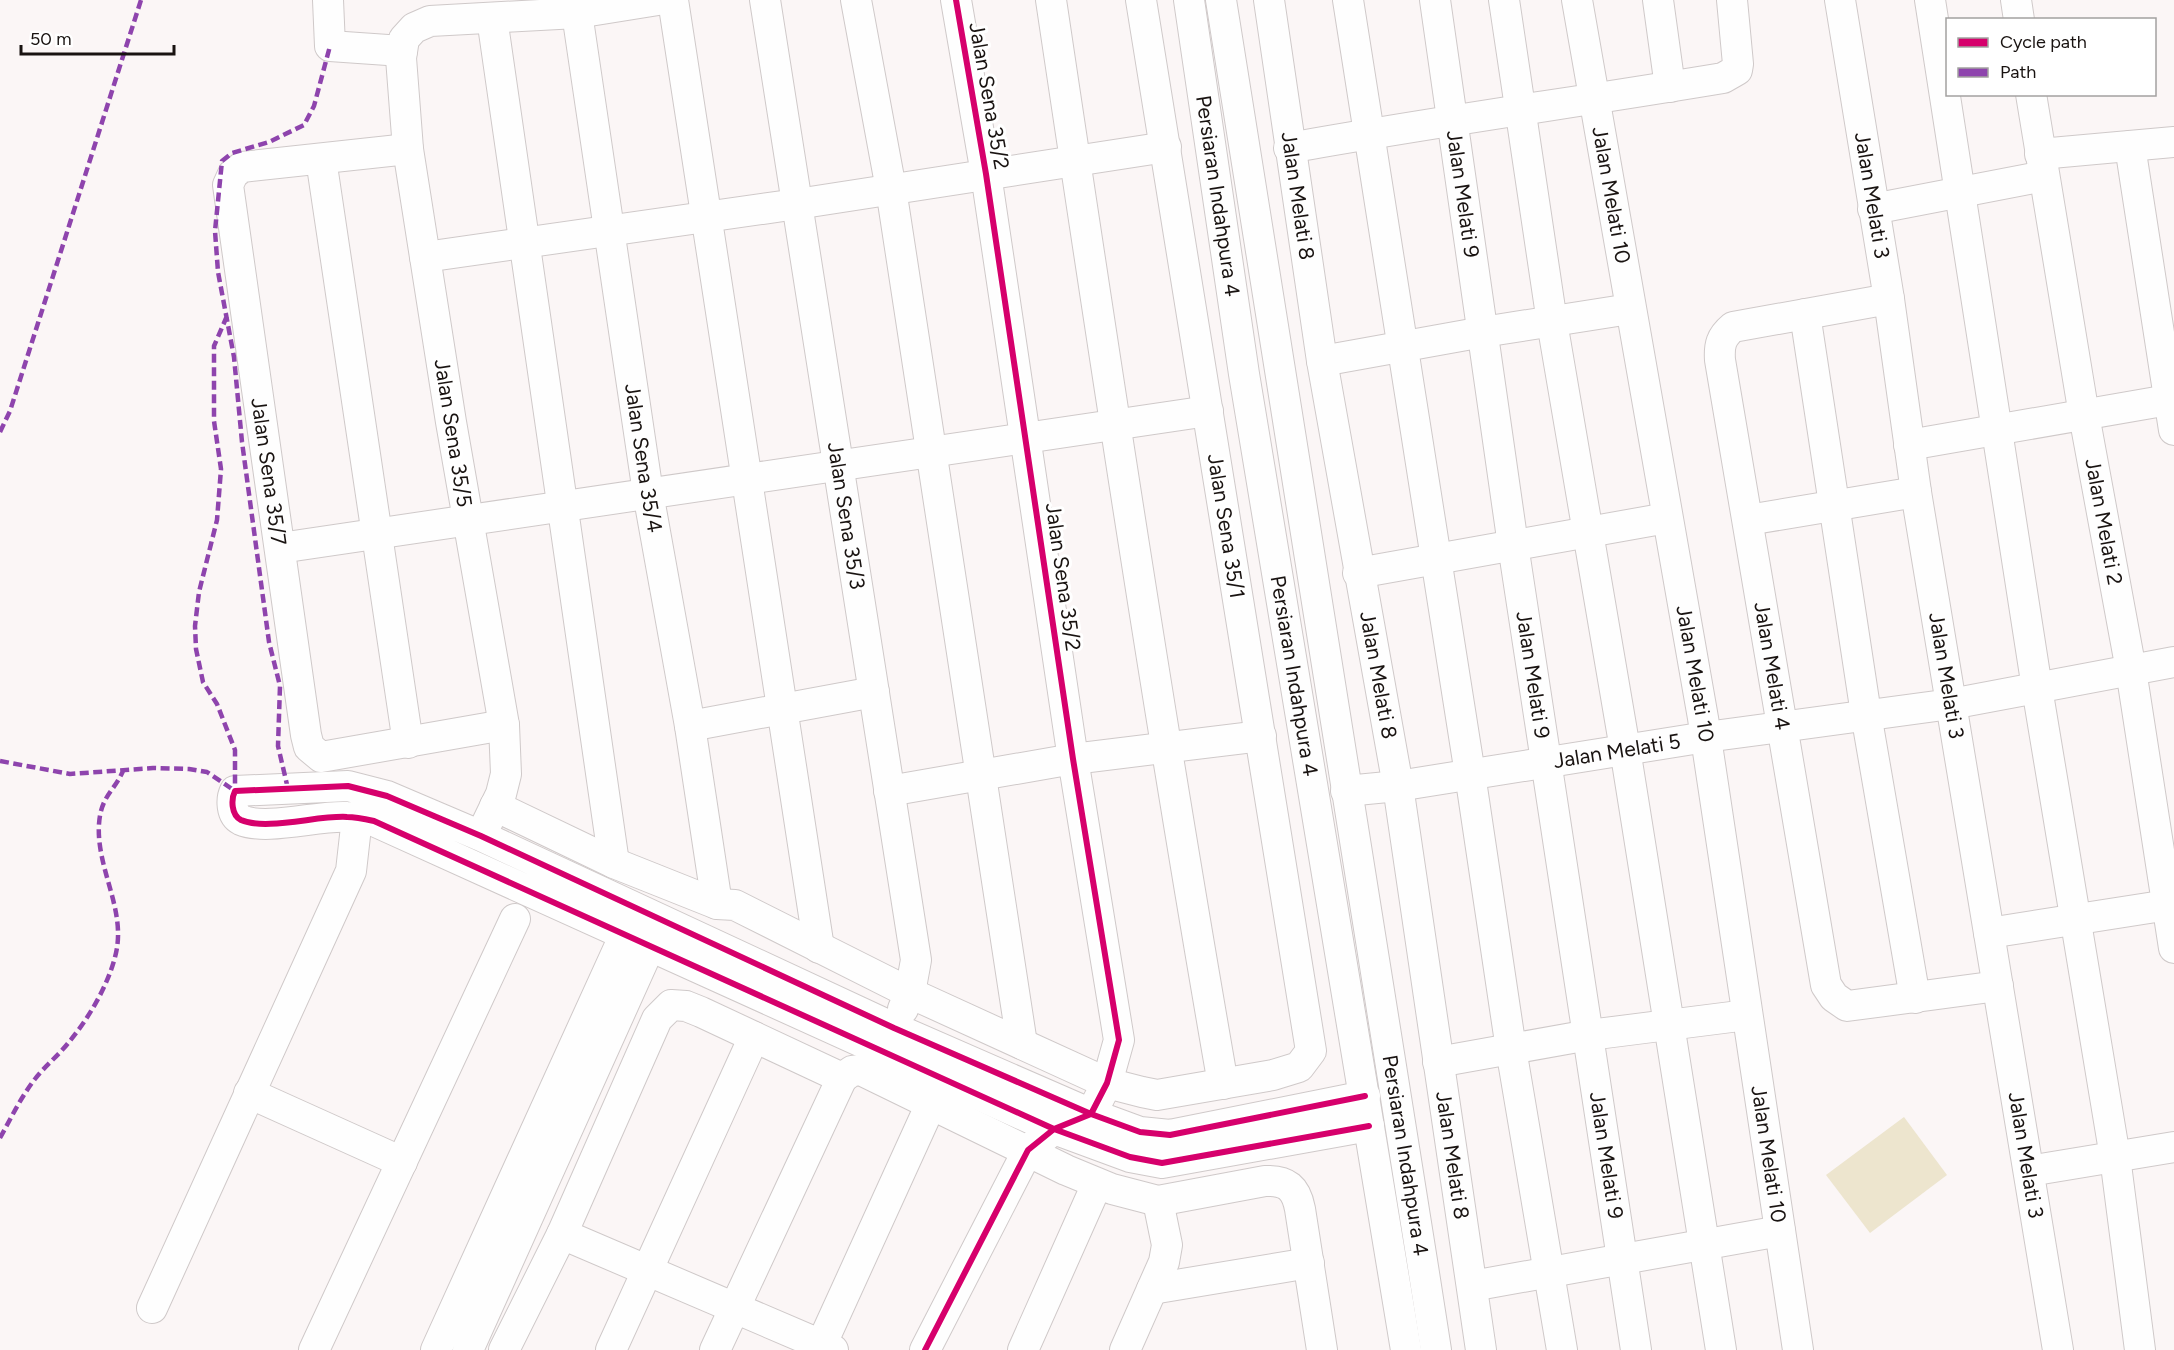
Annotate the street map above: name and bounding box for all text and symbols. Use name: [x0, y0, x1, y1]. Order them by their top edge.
scale bar: [21, 18, 174, 56]
legend: [1946, 18, 2156, 96]
street label: Jalan Sena 35/2: [964, 20, 1015, 172]
text: 50 m: [30, 28, 72, 50]
text: Cycle path: [2000, 31, 2087, 53]
text: Path: [2000, 61, 2036, 83]
street label: Persiaran Indahpura 4: [1191, 94, 1245, 298]
street label: Jalan Melati 10: [1587, 125, 1636, 265]
street label: Jalan Melati 9: [1442, 129, 1485, 259]
street label: Jalan Melati 8: [1276, 130, 1320, 262]
street label: Jalan Melati 3: [1850, 130, 1895, 260]
street label: Jalan Sena 35/5: [429, 357, 478, 509]
street label: Jalan Sena 35/4: [620, 382, 668, 535]
street label: Jalan Sena 35/7: [246, 396, 292, 547]
street label: Jalan Sena 35/3: [823, 440, 871, 591]
street label: Jalan Sena 35/1: [1203, 452, 1250, 600]
street label: Jalan Melati 2: [2080, 456, 2128, 587]
street label: Jalan Sena 35/2: [1041, 501, 1086, 653]
street label: Persiaran Indahpura 4: [1266, 574, 1324, 778]
street label: Jalan Melati 4: [1749, 600, 1796, 732]
street label: Jalan Melati 10: [1671, 603, 1719, 744]
street label: Jalan Melati 8: [1355, 609, 1402, 741]
street label: Jalan Melati 9: [1511, 610, 1555, 740]
street label: Jalan Melati 3: [1924, 610, 1970, 741]
street label: Jalan Melati 5: [1552, 728, 1682, 773]
street label: Persiaran Indahpura 4: [1378, 1053, 1434, 1258]
street label: Jalan Melati 10: [1746, 1084, 1792, 1224]
street label: Jalan Melati 8: [1431, 1090, 1475, 1221]
street label: Jalan Melati 9: [1585, 1090, 1629, 1221]
street label: Jalan Melati 3: [2003, 1090, 2049, 1220]

